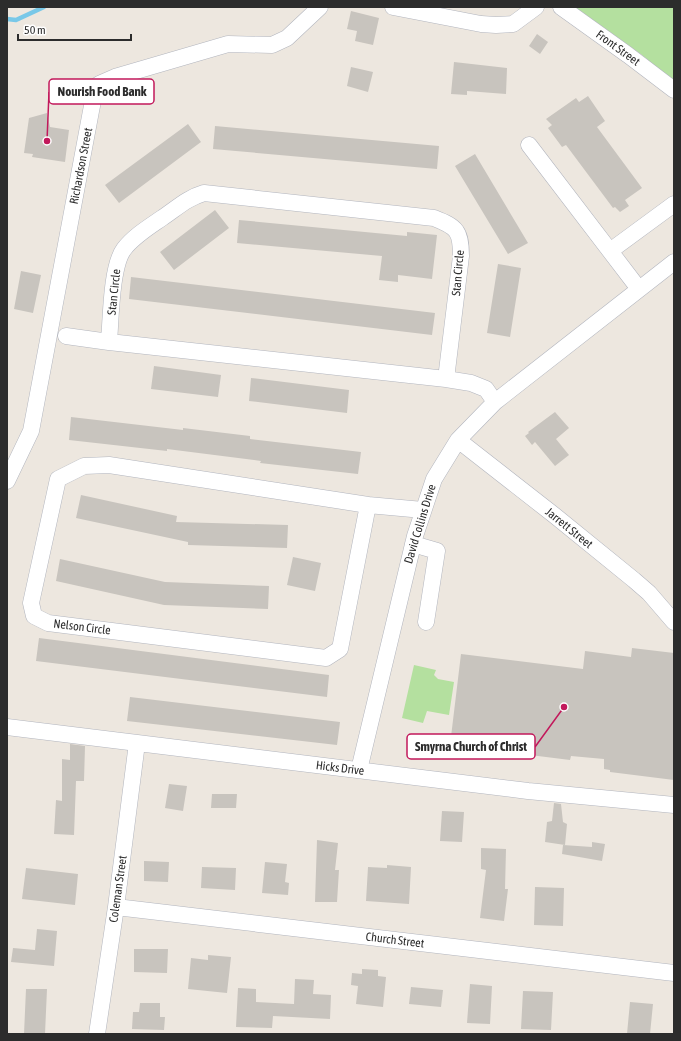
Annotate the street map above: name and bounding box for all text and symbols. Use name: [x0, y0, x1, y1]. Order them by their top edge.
scale bar: [18, 16, 131, 42]
text: 50 m: [24, 23, 46, 37]
street label: Front Street: [593, 27, 643, 69]
callout: Nourish Food Bank: [49, 79, 154, 104]
text: Nourish Food Bank: [58, 84, 147, 99]
street label: Richardson Street: [67, 126, 95, 205]
street label: Stan Circle: [449, 249, 467, 297]
street label: Stan Circle: [105, 268, 123, 316]
street label: David Collins Drive: [401, 483, 439, 565]
street label: Jarrett Street: [543, 505, 596, 552]
street label: Nelson Circle: [53, 617, 111, 637]
callout: Smyrna Church of Christ: [407, 734, 535, 759]
text: Smyrna Church of Christ: [415, 739, 527, 754]
street label: Hicks Drive: [315, 758, 365, 778]
street label: Coleman Street: [106, 854, 130, 923]
street label: Church Street: [365, 929, 426, 951]

